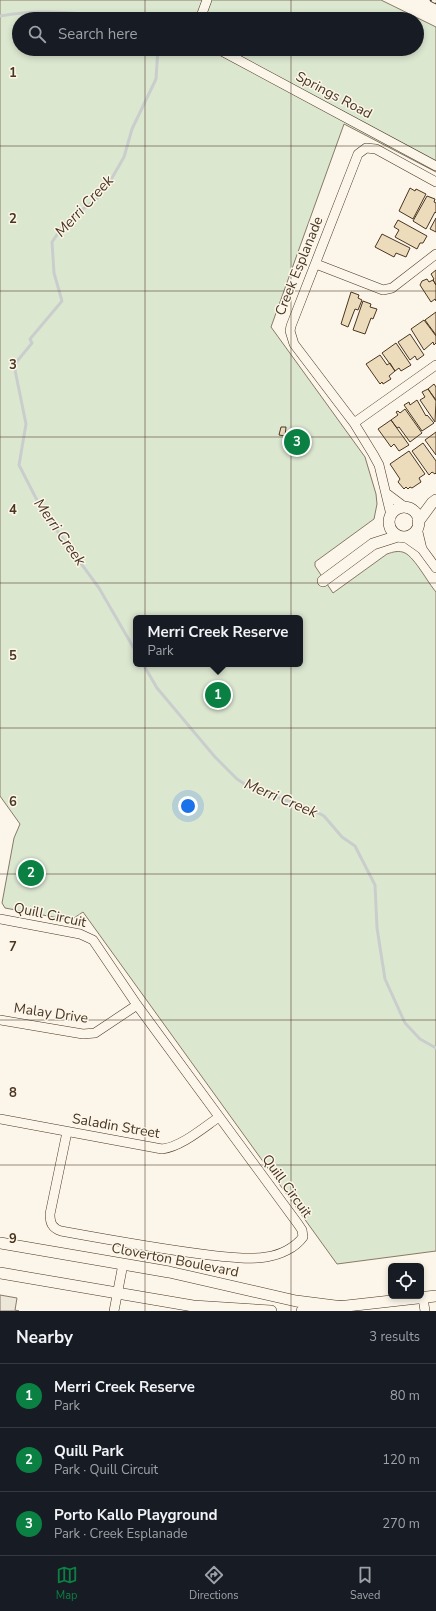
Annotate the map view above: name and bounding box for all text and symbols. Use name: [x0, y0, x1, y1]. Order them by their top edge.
search box: [12, 12, 424, 56]
icon: search: [26, 23, 48, 45]
text: Search here: [58, 24, 138, 44]
text: 1: [9, 64, 17, 82]
street label: Springs Road: [292, 67, 376, 123]
water label: Merri Creek: [50, 170, 118, 241]
text: 2: [9, 210, 17, 228]
street label: Creek Esplanade: [270, 214, 328, 318]
text: 3: [9, 356, 17, 374]
pin: 3: [284, 427, 310, 457]
water label: Merri Creek: [30, 494, 91, 570]
text: 4: [9, 501, 17, 519]
popup: [133, 615, 303, 667]
text: Merri Creek Reserve: [148, 622, 288, 642]
text: Park: [148, 642, 173, 660]
text: 5: [9, 647, 17, 665]
pin: 1: [205, 680, 231, 710]
water label: Merri Creek: [241, 774, 321, 823]
text: 6: [9, 793, 17, 811]
your location: [178, 796, 198, 816]
pin: 2: [18, 858, 44, 888]
street label: Quill Circuit: [12, 898, 88, 932]
text: 7: [9, 938, 17, 956]
street label: Malay Drive: [13, 998, 89, 1028]
text: 8: [9, 1084, 17, 1102]
street label: Saladin Street: [71, 1109, 161, 1143]
street label: Quill Circuit: [258, 1151, 316, 1222]
text: 9: [9, 1230, 17, 1248]
street label: Cloverton Boulevard: [110, 1238, 240, 1282]
map controls: [388, 1263, 424, 1299]
button: locate: [388, 1263, 424, 1299]
text: Nearby: [16, 1326, 73, 1349]
text: 3 results: [369, 1328, 420, 1346]
text: Merri Creek Reserve: [54, 1377, 195, 1397]
text: 1: [25, 1387, 33, 1405]
text: 80 m: [390, 1387, 420, 1405]
text: Park: [54, 1397, 80, 1415]
text: Quill Park: [54, 1441, 123, 1461]
text: 2: [25, 1451, 33, 1469]
text: 120 m: [382, 1451, 420, 1469]
text: Park · Quill Circuit: [54, 1461, 158, 1479]
text: Porto Kallo Playground: [54, 1505, 217, 1525]
text: 3: [25, 1515, 33, 1533]
text: 270 m: [382, 1515, 420, 1533]
text: Park · Creek Esplanade: [54, 1525, 187, 1543]
tab: Map: [56, 1564, 78, 1603]
tab: Directions: [189, 1564, 239, 1603]
tab: Saved: [350, 1564, 380, 1603]

